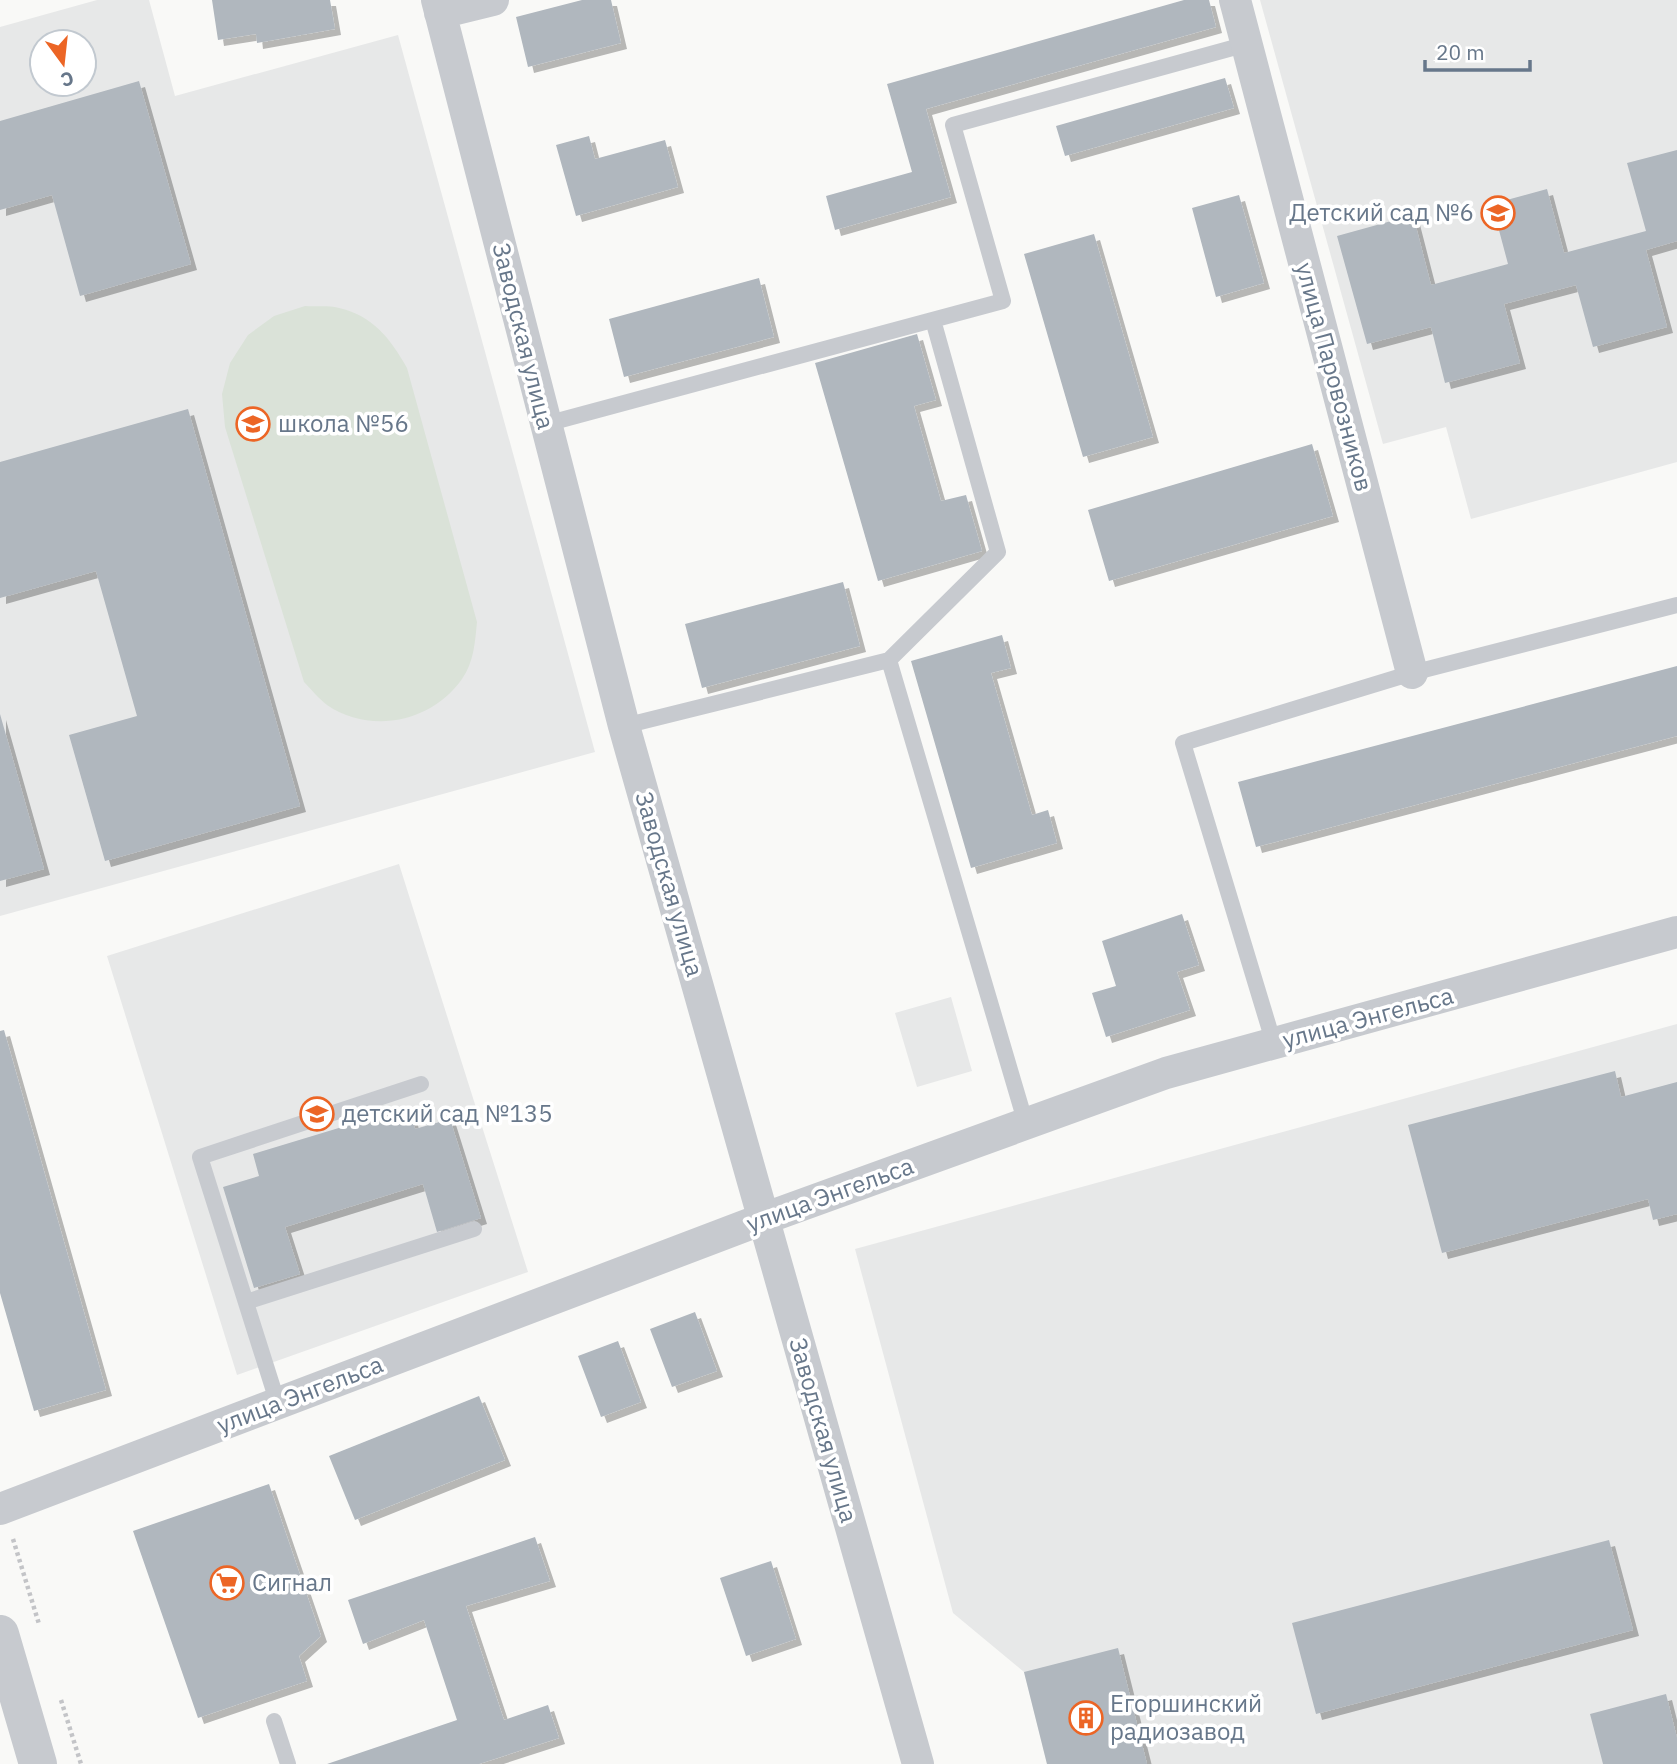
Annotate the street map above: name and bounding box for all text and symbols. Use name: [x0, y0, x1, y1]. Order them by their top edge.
north arrow: [28, 28, 98, 98]
scale bar: [1425, 28, 1530, 72]
text: 20 m: [1436, 38, 1485, 66]
text: С: [58, 66, 76, 93]
school or university icon: Детский сад №6: [1479, 194, 1517, 232]
place label: Детский сад №6: [1289, 196, 1474, 228]
street label: Заводская улица: [485, 239, 563, 432]
street label: улица Паровозников: [1289, 259, 1381, 495]
school or university icon: школа №56: [234, 405, 272, 443]
place label: школа №56: [278, 407, 409, 439]
street label: Заводская улица: [628, 788, 712, 980]
street label: улица Энгельса: [1279, 979, 1457, 1055]
school or university icon: детский сад №135: [298, 1095, 336, 1133]
place label: детский сад №135: [342, 1097, 553, 1129]
street label: улица Энгельса: [742, 1149, 918, 1239]
street label: Заводская улица: [782, 1334, 866, 1526]
street label: улица Энгельса: [212, 1348, 387, 1440]
supermarket icon: Сигнал: [208, 1564, 246, 1602]
place label: Сигнал: [252, 1566, 332, 1598]
place label: Егоршинский радиозавод: [1110, 1687, 1262, 1747]
building icon: Егоршинский радиозавод: [1067, 1699, 1105, 1737]

